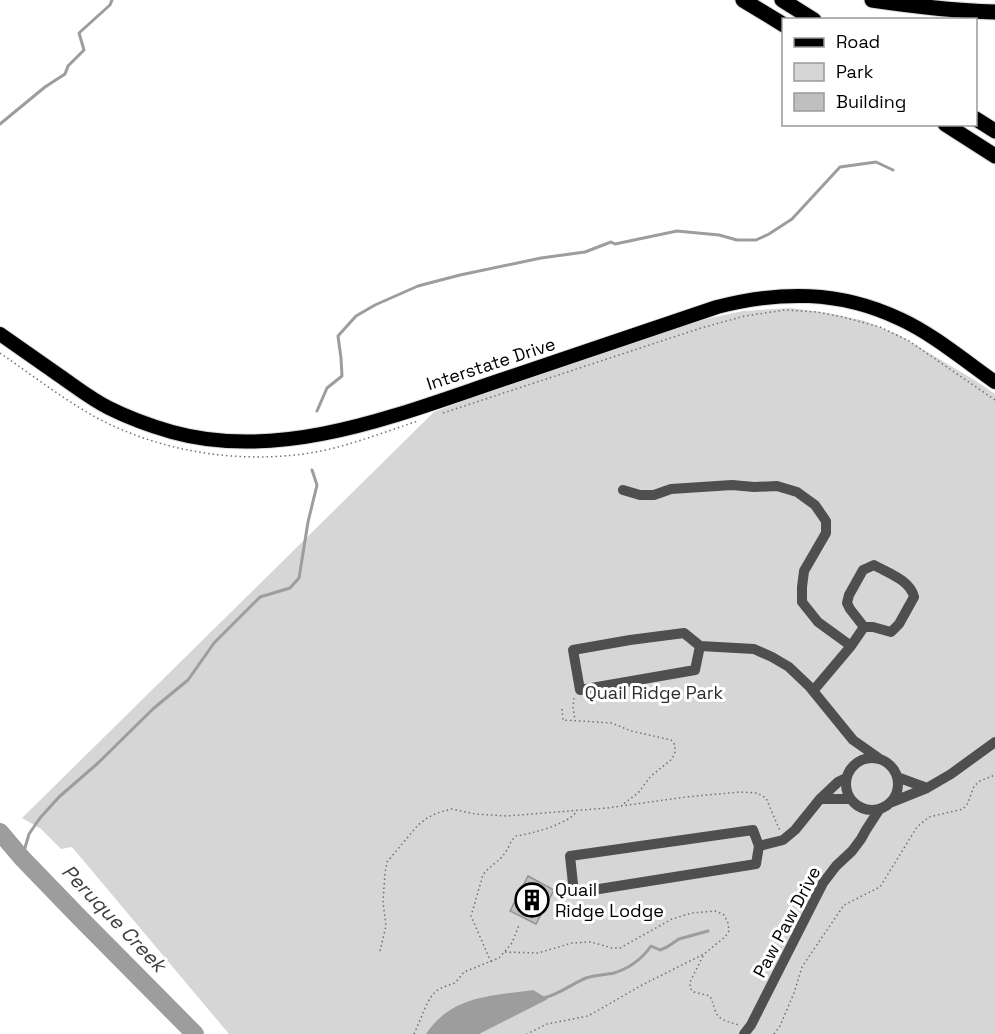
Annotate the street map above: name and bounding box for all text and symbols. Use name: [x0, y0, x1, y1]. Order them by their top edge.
legend: [782, 18, 977, 126]
text: Road: [836, 30, 880, 53]
text: Park: [836, 60, 874, 83]
text: Building: [836, 90, 906, 113]
street label: Interstate Drive: [424, 332, 558, 395]
park label: Quail Ridge Park: [585, 681, 724, 704]
water label: Peruque Creek: [56, 859, 173, 979]
street label: Paw Paw Drive: [748, 862, 826, 981]
place label: Quail Ridge Lodge: [555, 878, 664, 922]
building icon: Quail Ridge Lodge: [514, 882, 550, 918]

